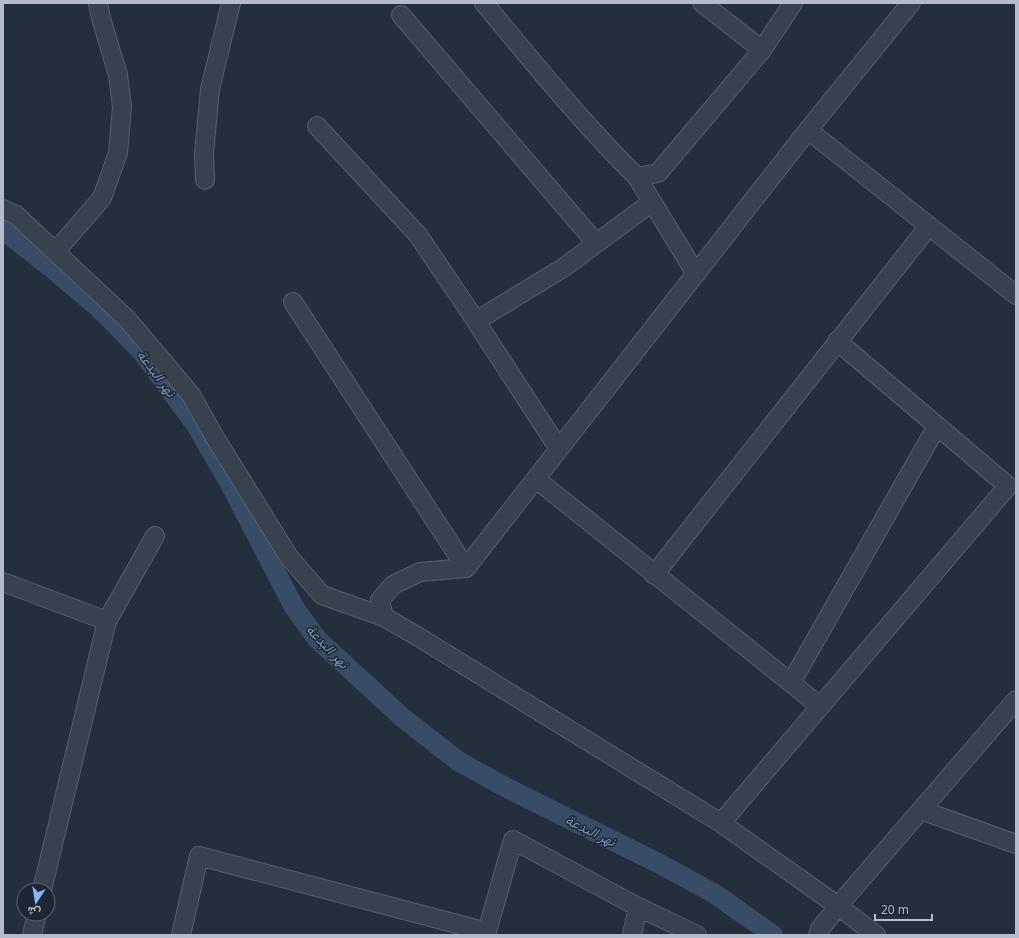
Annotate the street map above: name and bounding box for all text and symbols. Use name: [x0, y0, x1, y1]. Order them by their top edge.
water label: نهر البدعة: [133, 346, 181, 401]
water label: نهر البدعة: [302, 620, 354, 673]
water label: نهر البدعة: [562, 810, 620, 851]
north arrow: [16, 882, 56, 922]
scale bar: [875, 896, 932, 922]
text: 20 m: [881, 901, 909, 918]
text: ش: [26, 904, 42, 921]

